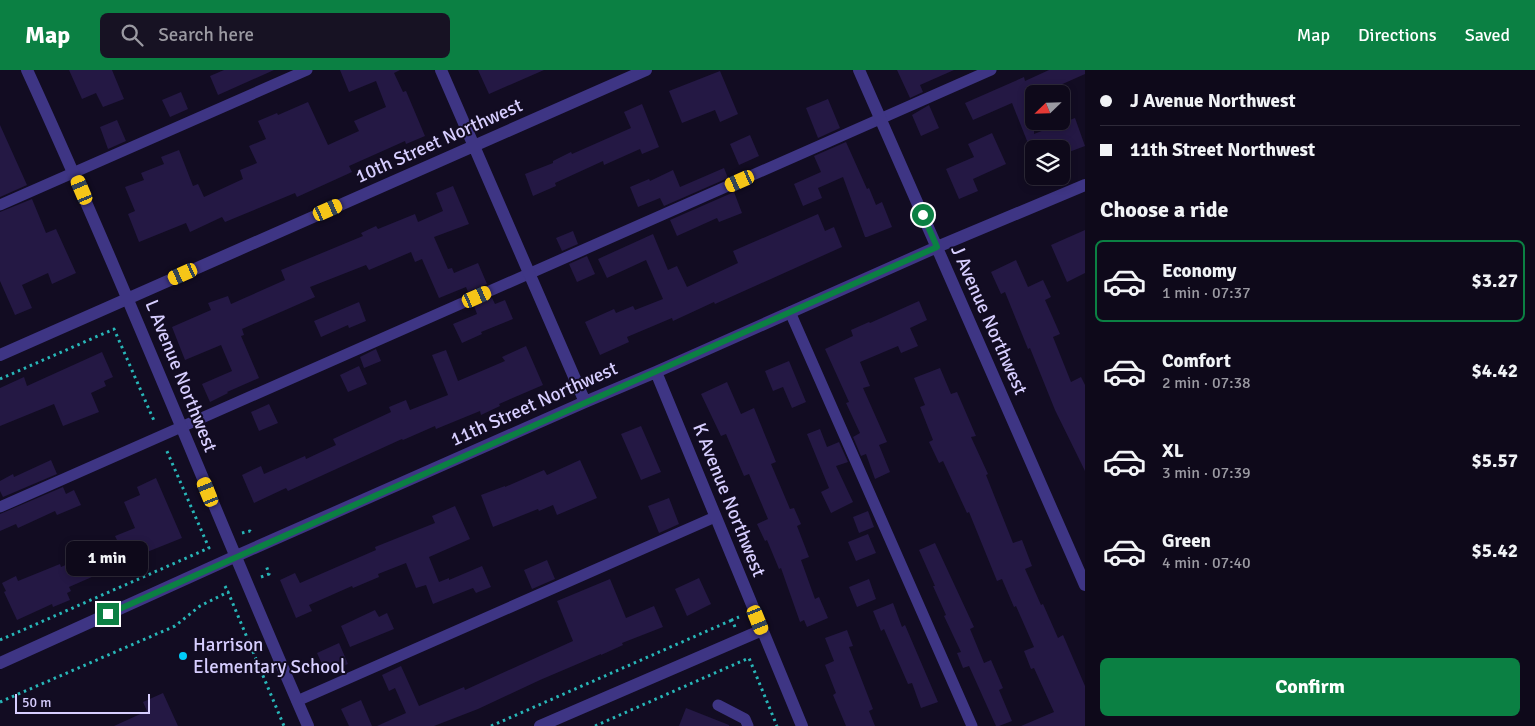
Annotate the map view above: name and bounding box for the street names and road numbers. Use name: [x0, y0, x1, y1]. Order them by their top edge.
street label: 10th Street Northwest: [352, 93, 527, 189]
street label: J Avenue Northwest: [945, 242, 1033, 399]
street label: L Avenue Northwest: [139, 296, 223, 456]
street label: 11th Street Northwest: [447, 356, 622, 452]
street label: K Avenue Northwest: [687, 419, 771, 581]

